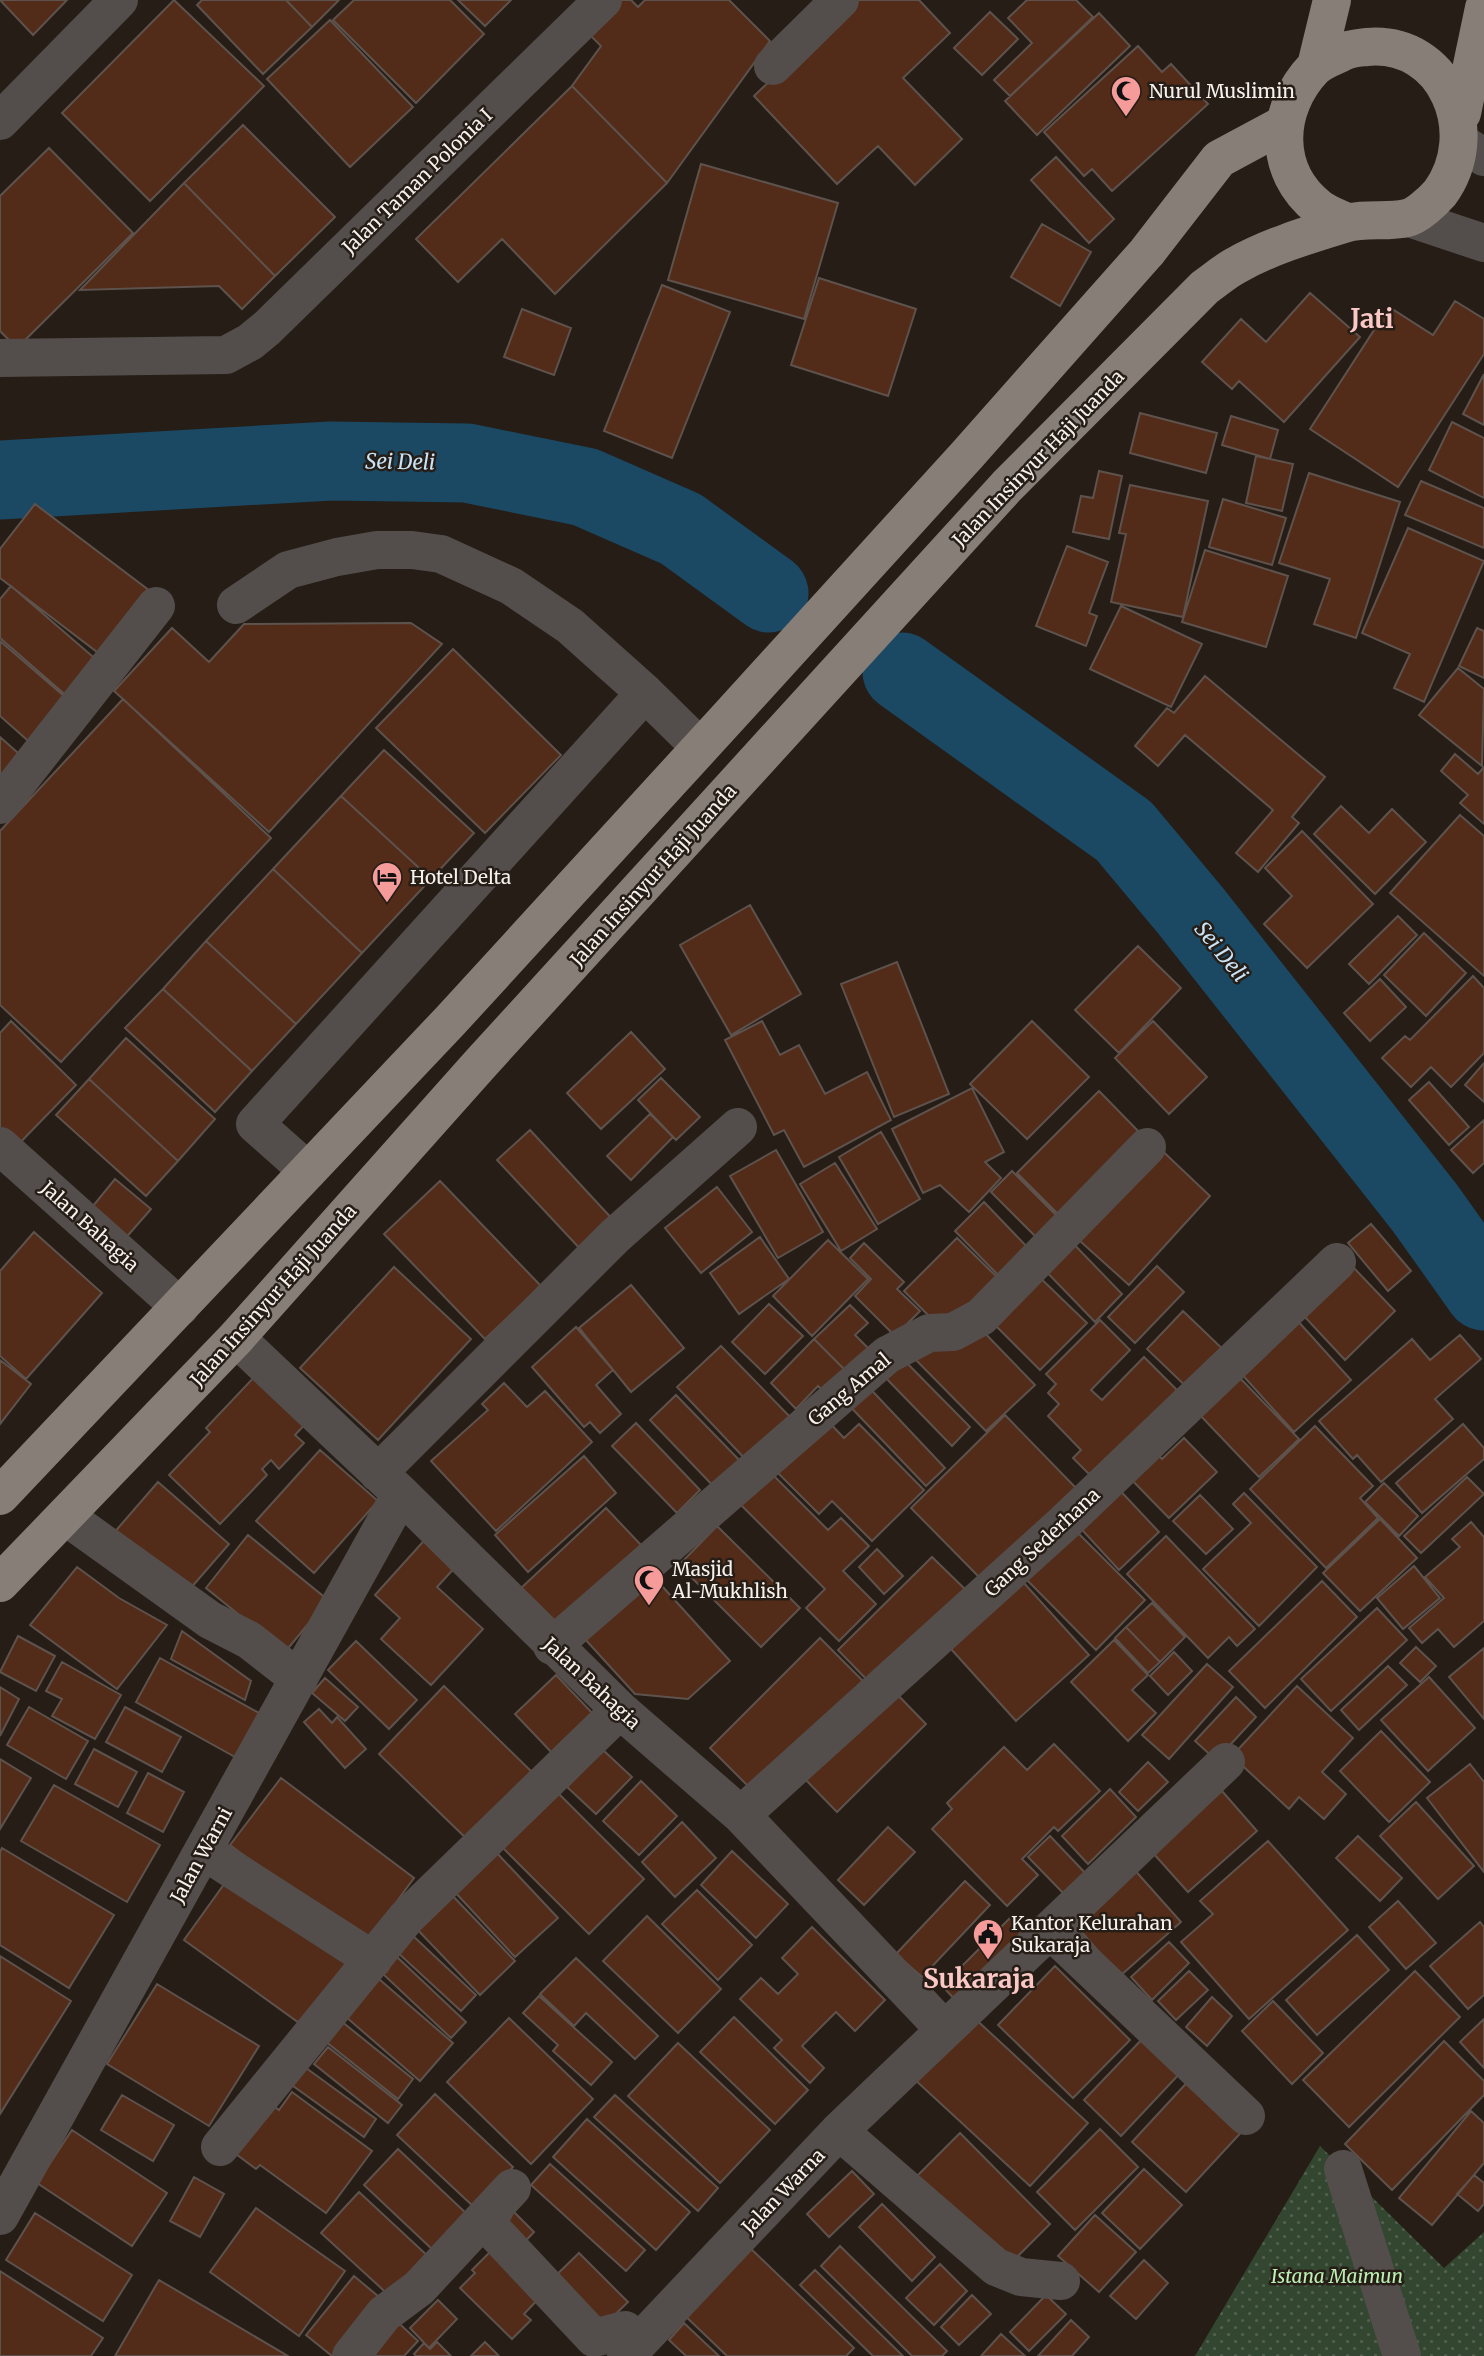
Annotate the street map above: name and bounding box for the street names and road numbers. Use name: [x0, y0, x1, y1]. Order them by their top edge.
street label: Jalan Taman Polonia I: [336, 103, 497, 260]
street label: Jalan Insinyur Haji Juanda: [946, 364, 1129, 552]
street label: Jalan Insinyur Haji Juanda: [564, 779, 741, 972]
street label: Jalan Bahagia: [35, 1175, 144, 1276]
street label: Jalan Insinyur Haji Juanda: [184, 1199, 361, 1392]
street label: Gang Amal: [803, 1347, 895, 1431]
street label: Gang Sederhana: [979, 1482, 1105, 1602]
street label: Jalan Bahagia: [538, 1631, 646, 1734]
street label: Jalan Warni: [164, 1803, 237, 1908]
street label: Jalan Warna: [736, 2143, 830, 2240]

